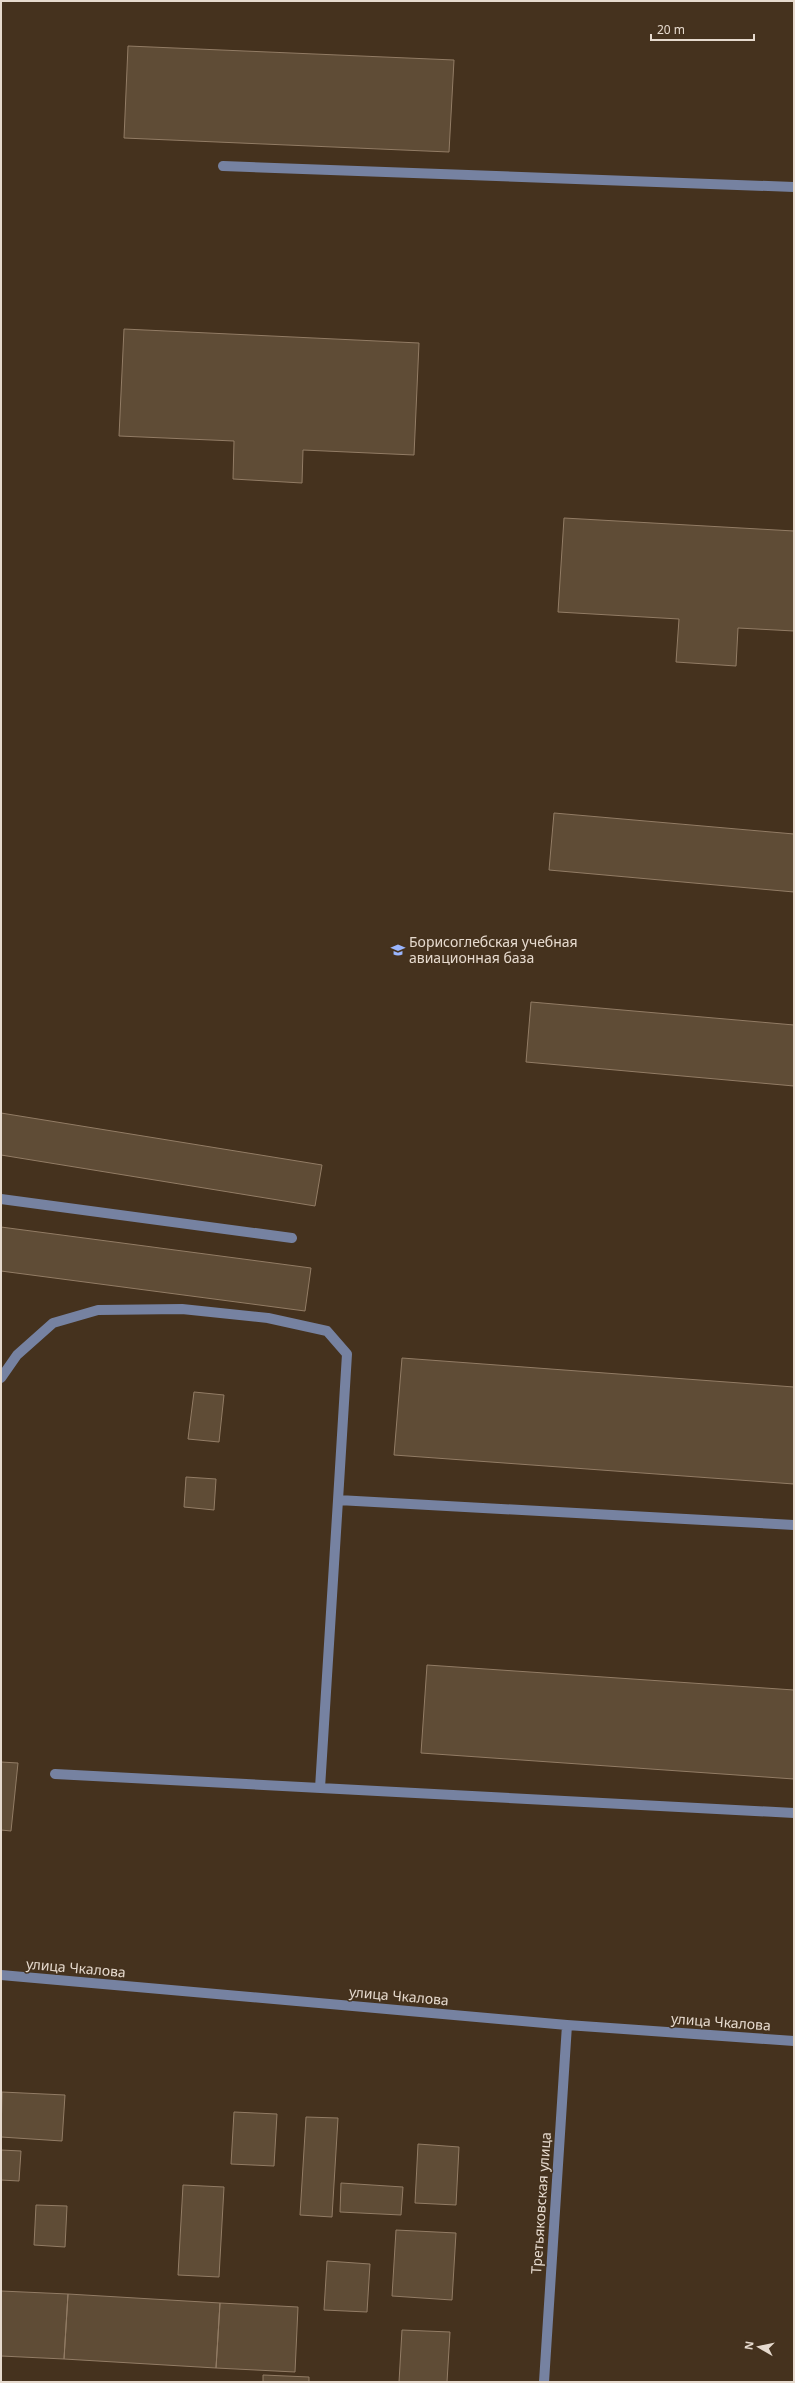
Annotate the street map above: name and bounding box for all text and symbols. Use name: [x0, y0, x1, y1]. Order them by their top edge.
scale bar: [651, 16, 754, 42]
text: 20 m: [657, 21, 685, 38]
place label: Борисоглебская учебная авиационная база: [409, 932, 578, 967]
school or university icon: Борисоглебская учебная авиационная база: [390, 942, 406, 958]
street label: улица Чкалова: [25, 1954, 127, 1981]
street label: улица Чкалова: [348, 1982, 450, 2009]
street label: улица Чкалова: [671, 2009, 772, 2034]
street label: Третьяковская улица: [526, 2131, 555, 2274]
north arrow: [739, 2327, 779, 2367]
text: N: [741, 2340, 757, 2351]

